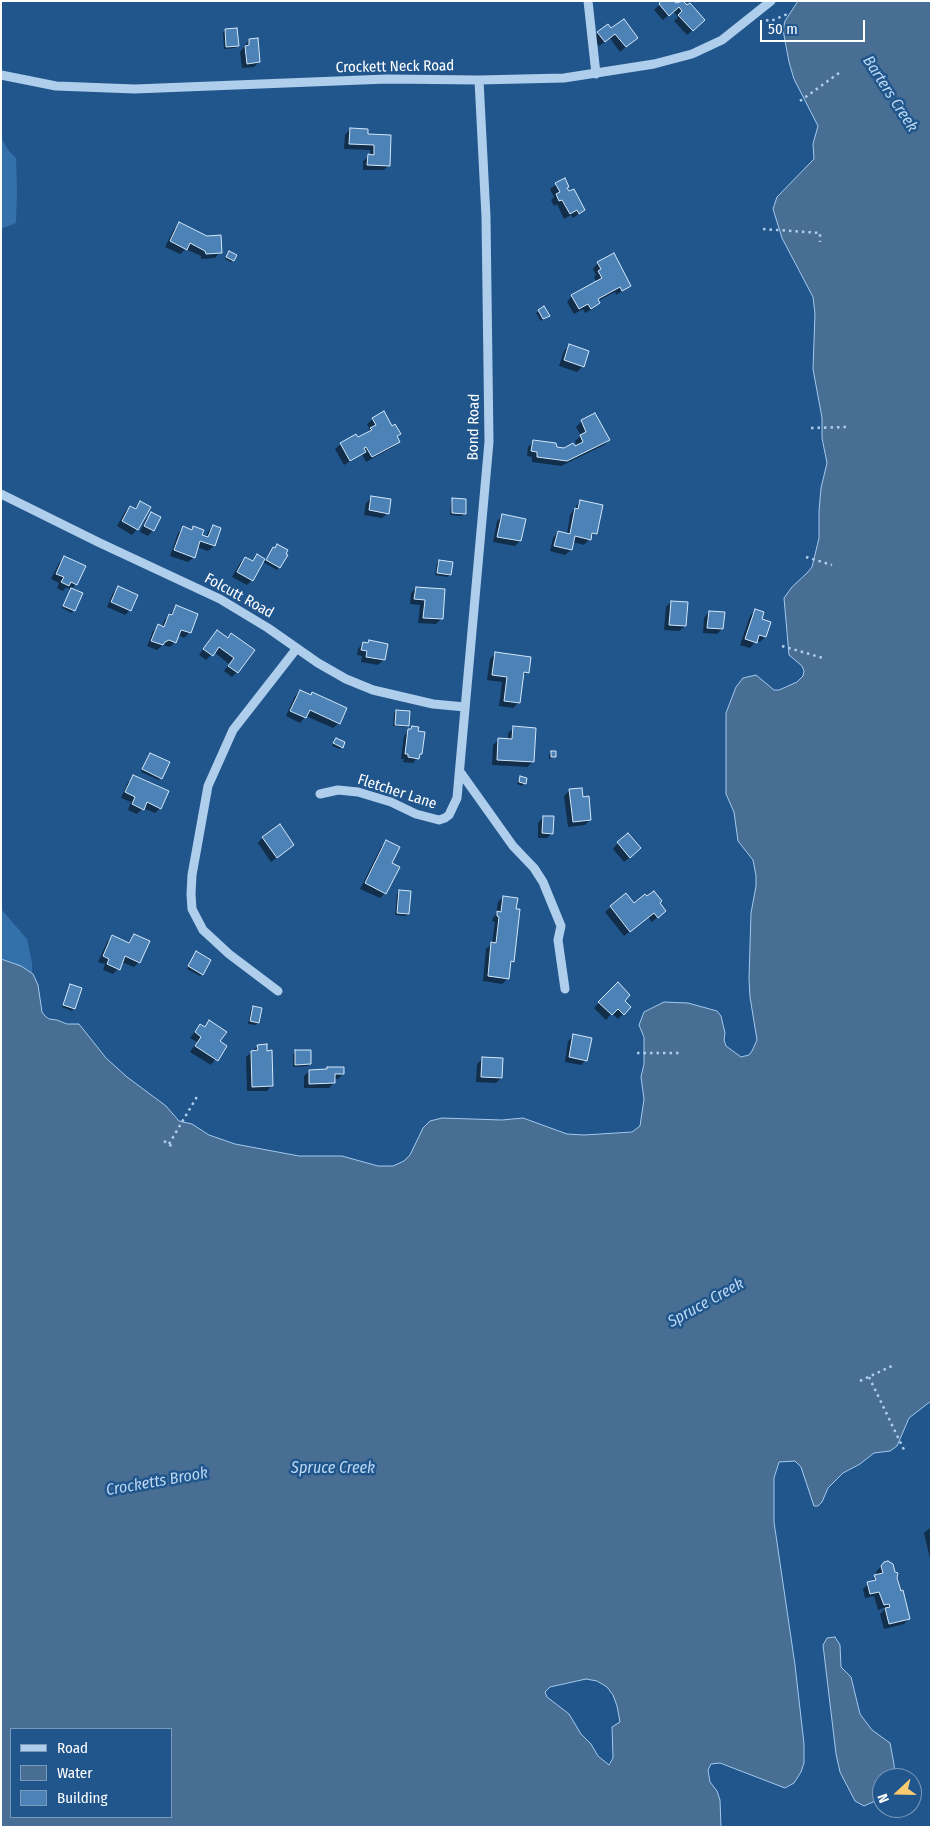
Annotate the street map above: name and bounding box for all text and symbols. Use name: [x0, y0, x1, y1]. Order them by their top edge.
scale bar: [762, 10, 867, 42]
text: 50 m: [768, 20, 798, 38]
water label: Barters Creek: [858, 52, 922, 136]
street label: Crockett Neck Road: [336, 57, 454, 77]
street label: Bond Road: [464, 394, 484, 460]
street label: Folcutt Road: [201, 570, 277, 622]
street label: Fletcher Lane: [355, 771, 439, 813]
water label: Spruce Creek: [665, 1274, 747, 1332]
water label: Spruce Creek: [291, 1459, 375, 1479]
water label: Crocketts Brook: [105, 1464, 209, 1500]
legend: [10, 1728, 172, 1818]
text: Road: [57, 1739, 88, 1757]
text: Water: [57, 1764, 92, 1782]
north arrow: [872, 1768, 922, 1818]
text: Building: [57, 1789, 108, 1807]
text: N: [874, 1791, 893, 1805]

